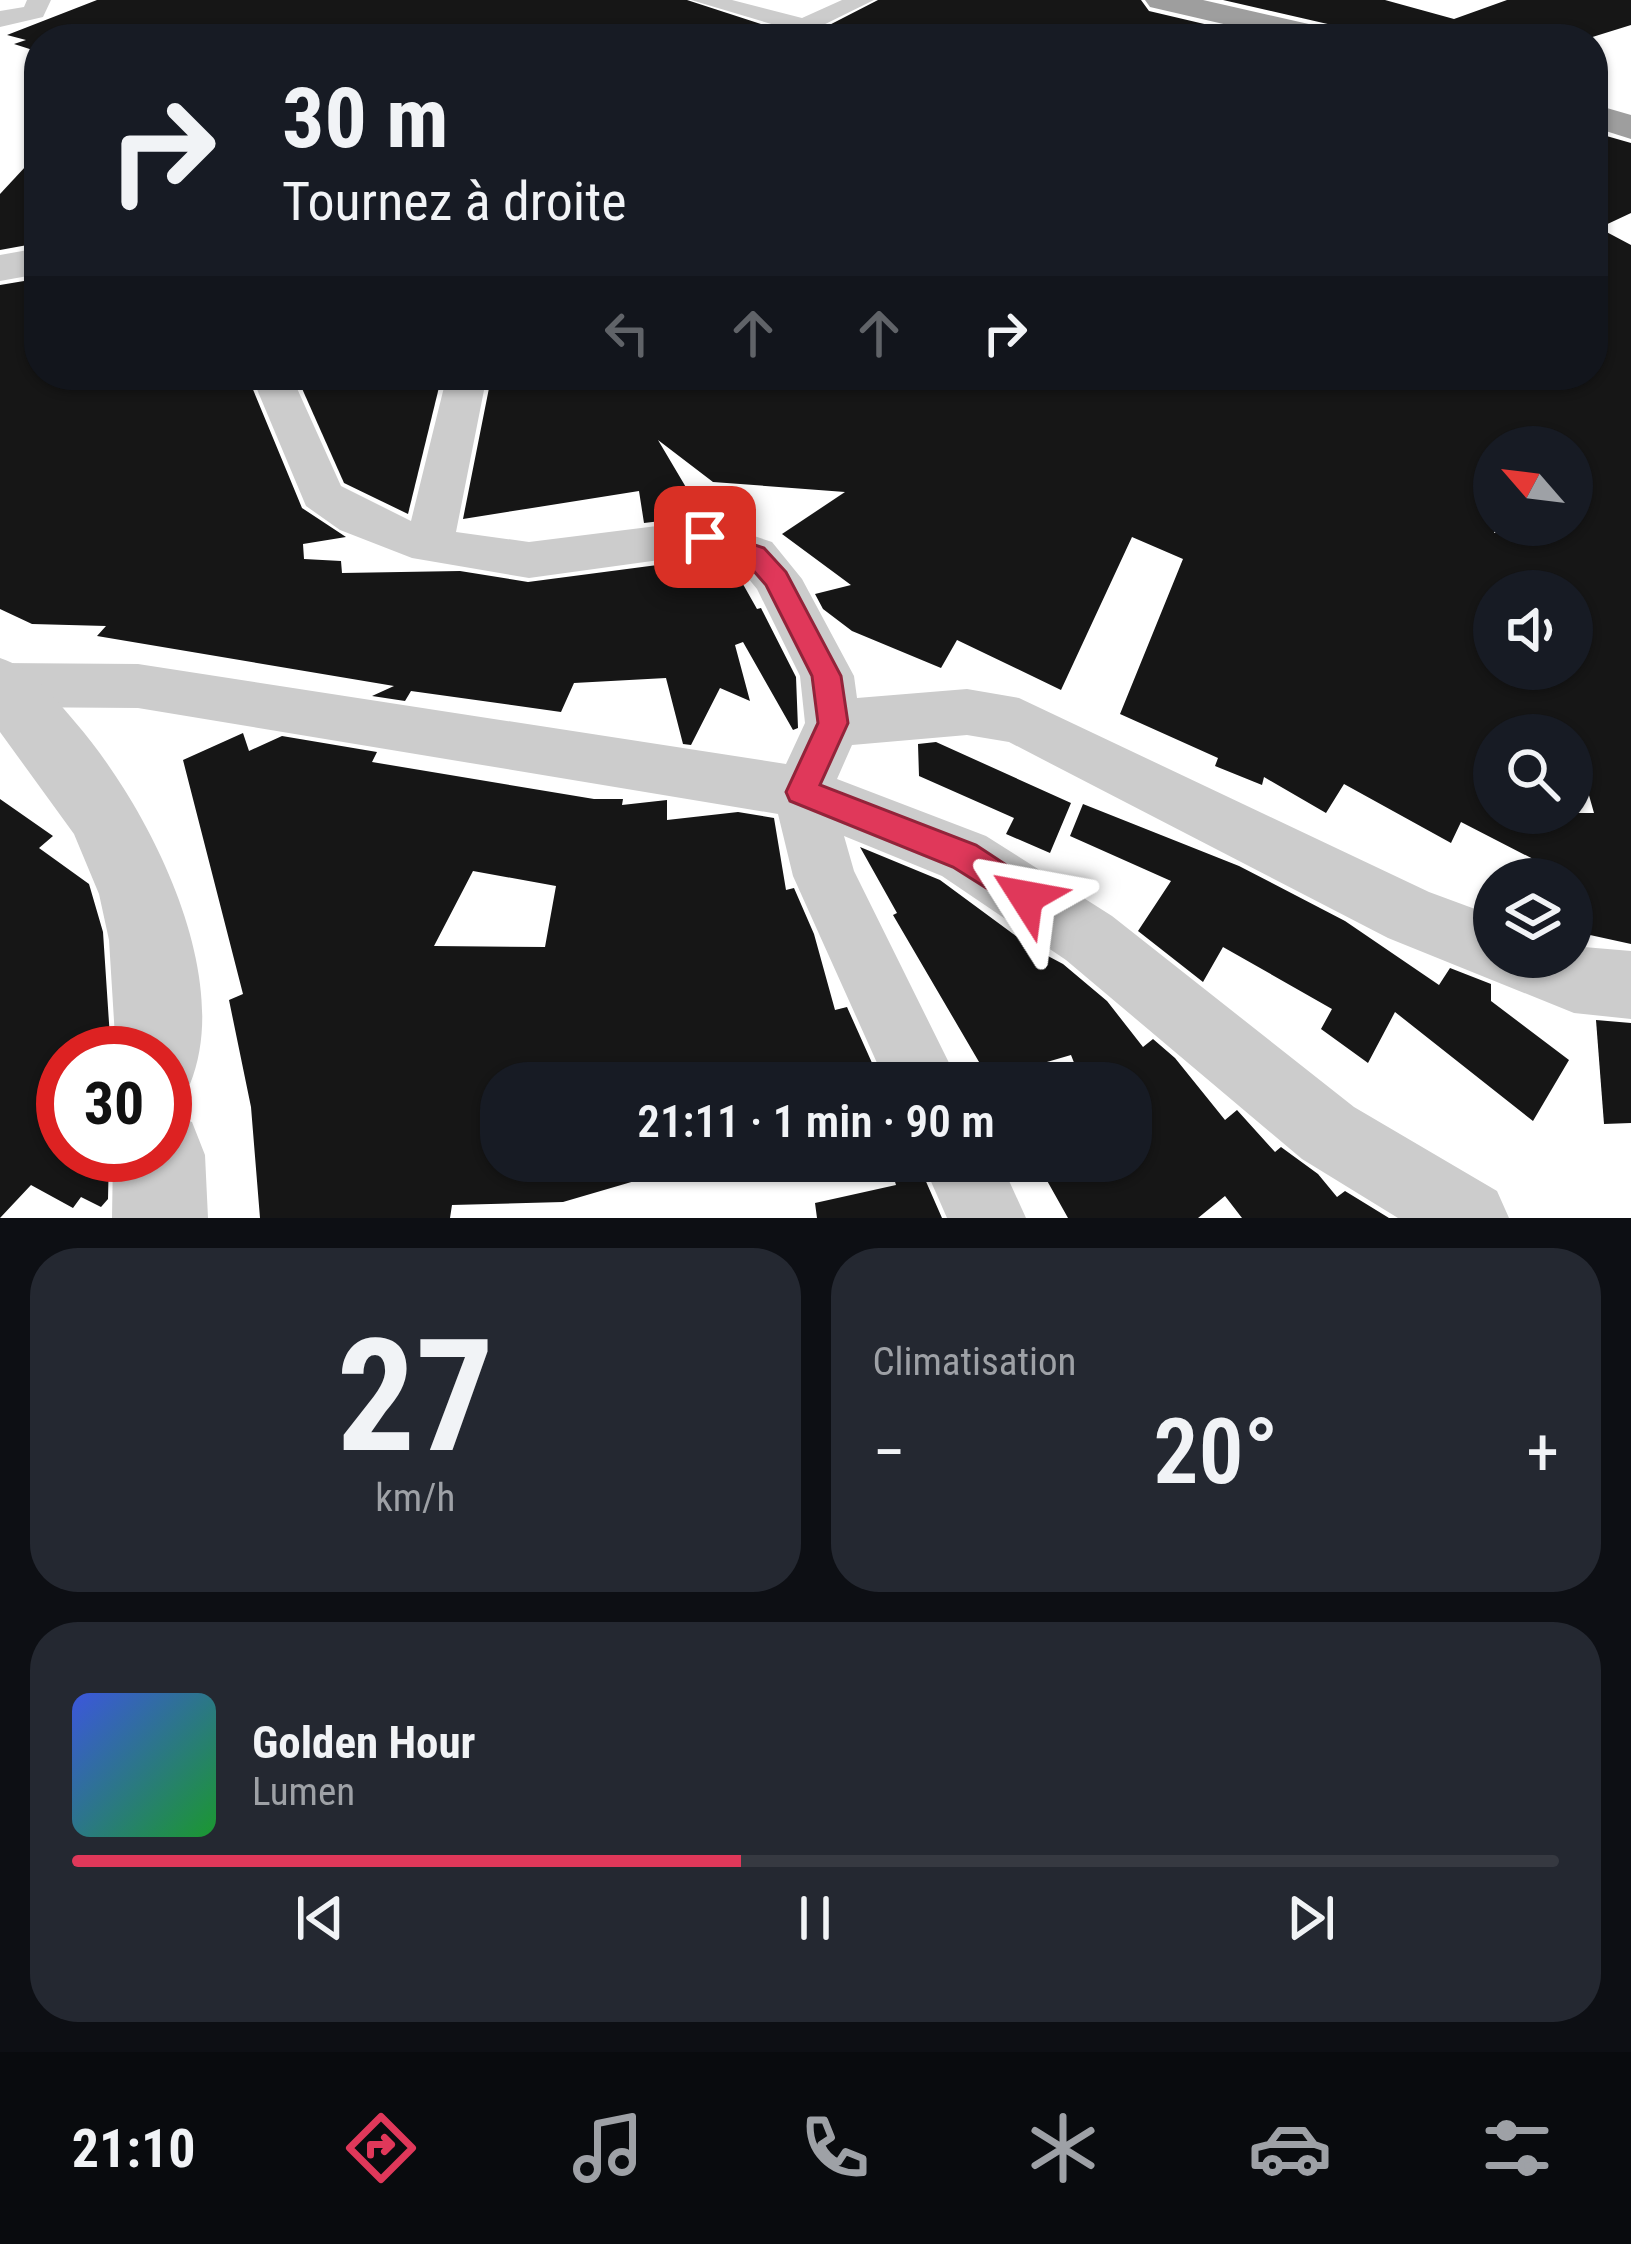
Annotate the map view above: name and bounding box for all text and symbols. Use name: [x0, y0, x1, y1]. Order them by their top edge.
text: 30 m: [282, 69, 449, 168]
icon: right: [84, 72, 240, 228]
text: Tournez à droite: [282, 170, 627, 233]
icon: left: [594, 300, 660, 366]
icon: ahead: [720, 300, 786, 366]
icon: ahead: [846, 300, 912, 366]
icon: right: [972, 300, 1038, 366]
north arrow: [1473, 426, 1593, 546]
map controls: [1473, 426, 1593, 978]
pin: [654, 486, 756, 588]
icon: arrive: [672, 504, 738, 570]
button: sound: [1473, 570, 1593, 690]
button: search: [1473, 714, 1593, 834]
position arrow: [963, 834, 1089, 960]
button: layers: [1473, 858, 1593, 978]
speed limit sign: 30: [36, 1026, 192, 1182]
text: 21:11 · 1 min · 90 m: [637, 1095, 995, 1148]
text: 27: [336, 1305, 494, 1488]
text: Climatisation: [873, 1339, 1076, 1385]
text: 20°: [1153, 1400, 1278, 1505]
text: −: [873, 1414, 906, 1491]
text: +: [1526, 1414, 1559, 1491]
text: km/h: [375, 1475, 455, 1521]
text: Golden Hour: [252, 1716, 475, 1769]
text: Lumen: [252, 1769, 355, 1815]
icon: previous: [287, 1885, 353, 1951]
icon: pause: [782, 1885, 848, 1951]
icon: next: [1278, 1885, 1344, 1951]
icon: directions: [339, 2106, 423, 2190]
icon: music: [566, 2106, 650, 2190]
icon: phone: [793, 2106, 877, 2190]
icon: climate: [1021, 2106, 1105, 2190]
icon: car: [1248, 2106, 1332, 2190]
icon: filters: [1475, 2106, 1559, 2190]
text: 21:10: [72, 2117, 196, 2180]

